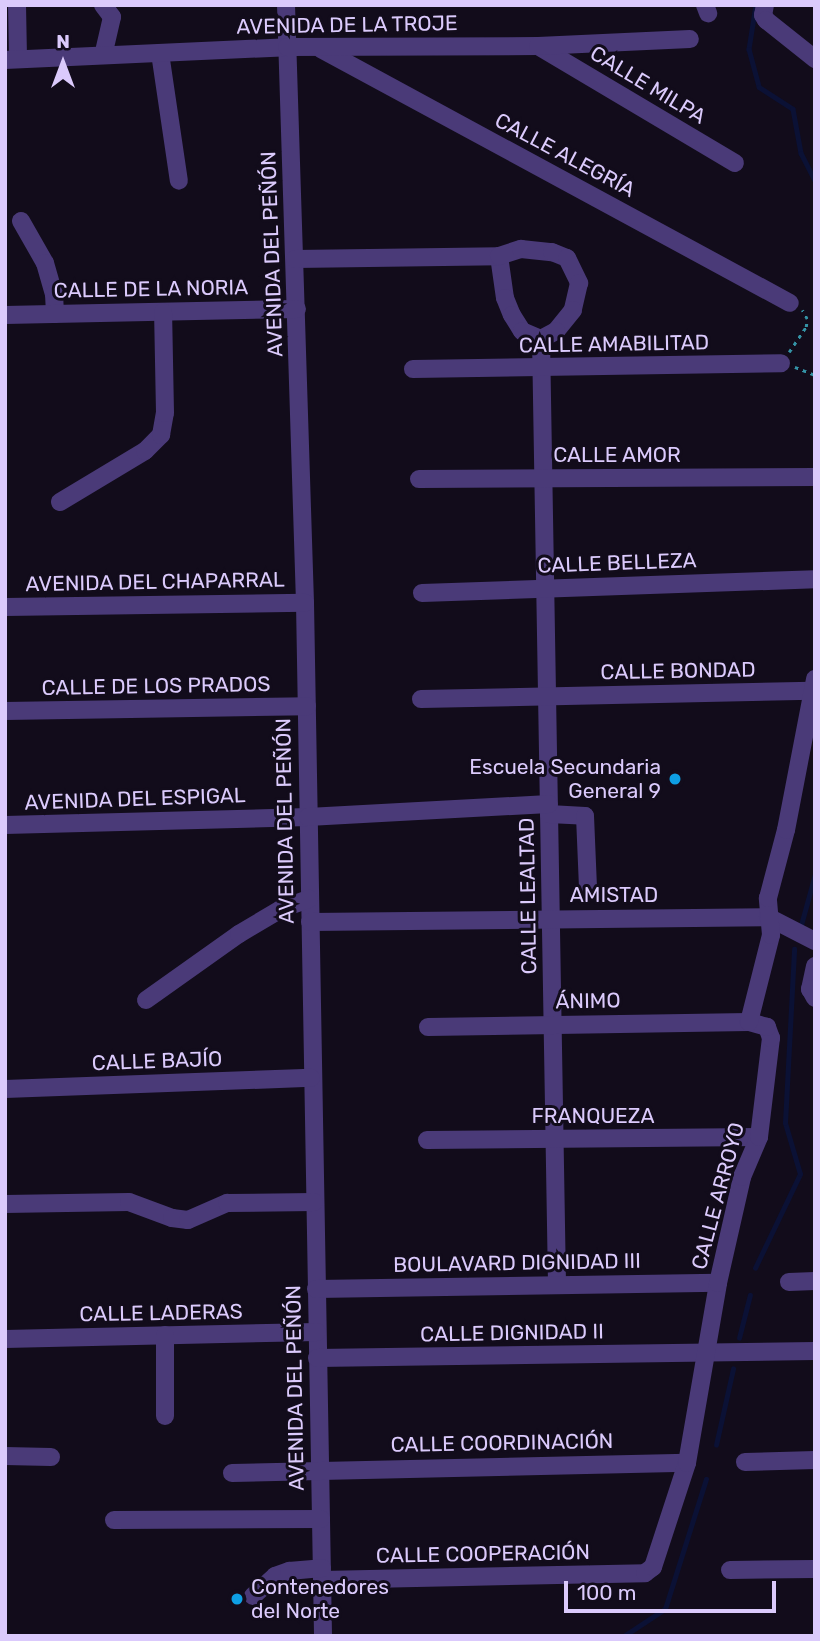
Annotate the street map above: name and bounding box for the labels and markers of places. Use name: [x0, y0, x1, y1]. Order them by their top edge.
place label: Escuela Secundaria General 9: [469, 754, 661, 804]
marker: Escuela Secundaria General 9: [667, 771, 683, 787]
place label: Contenedores del Norte: [251, 1574, 389, 1624]
marker: Contenedores del Norte: [229, 1591, 245, 1607]

